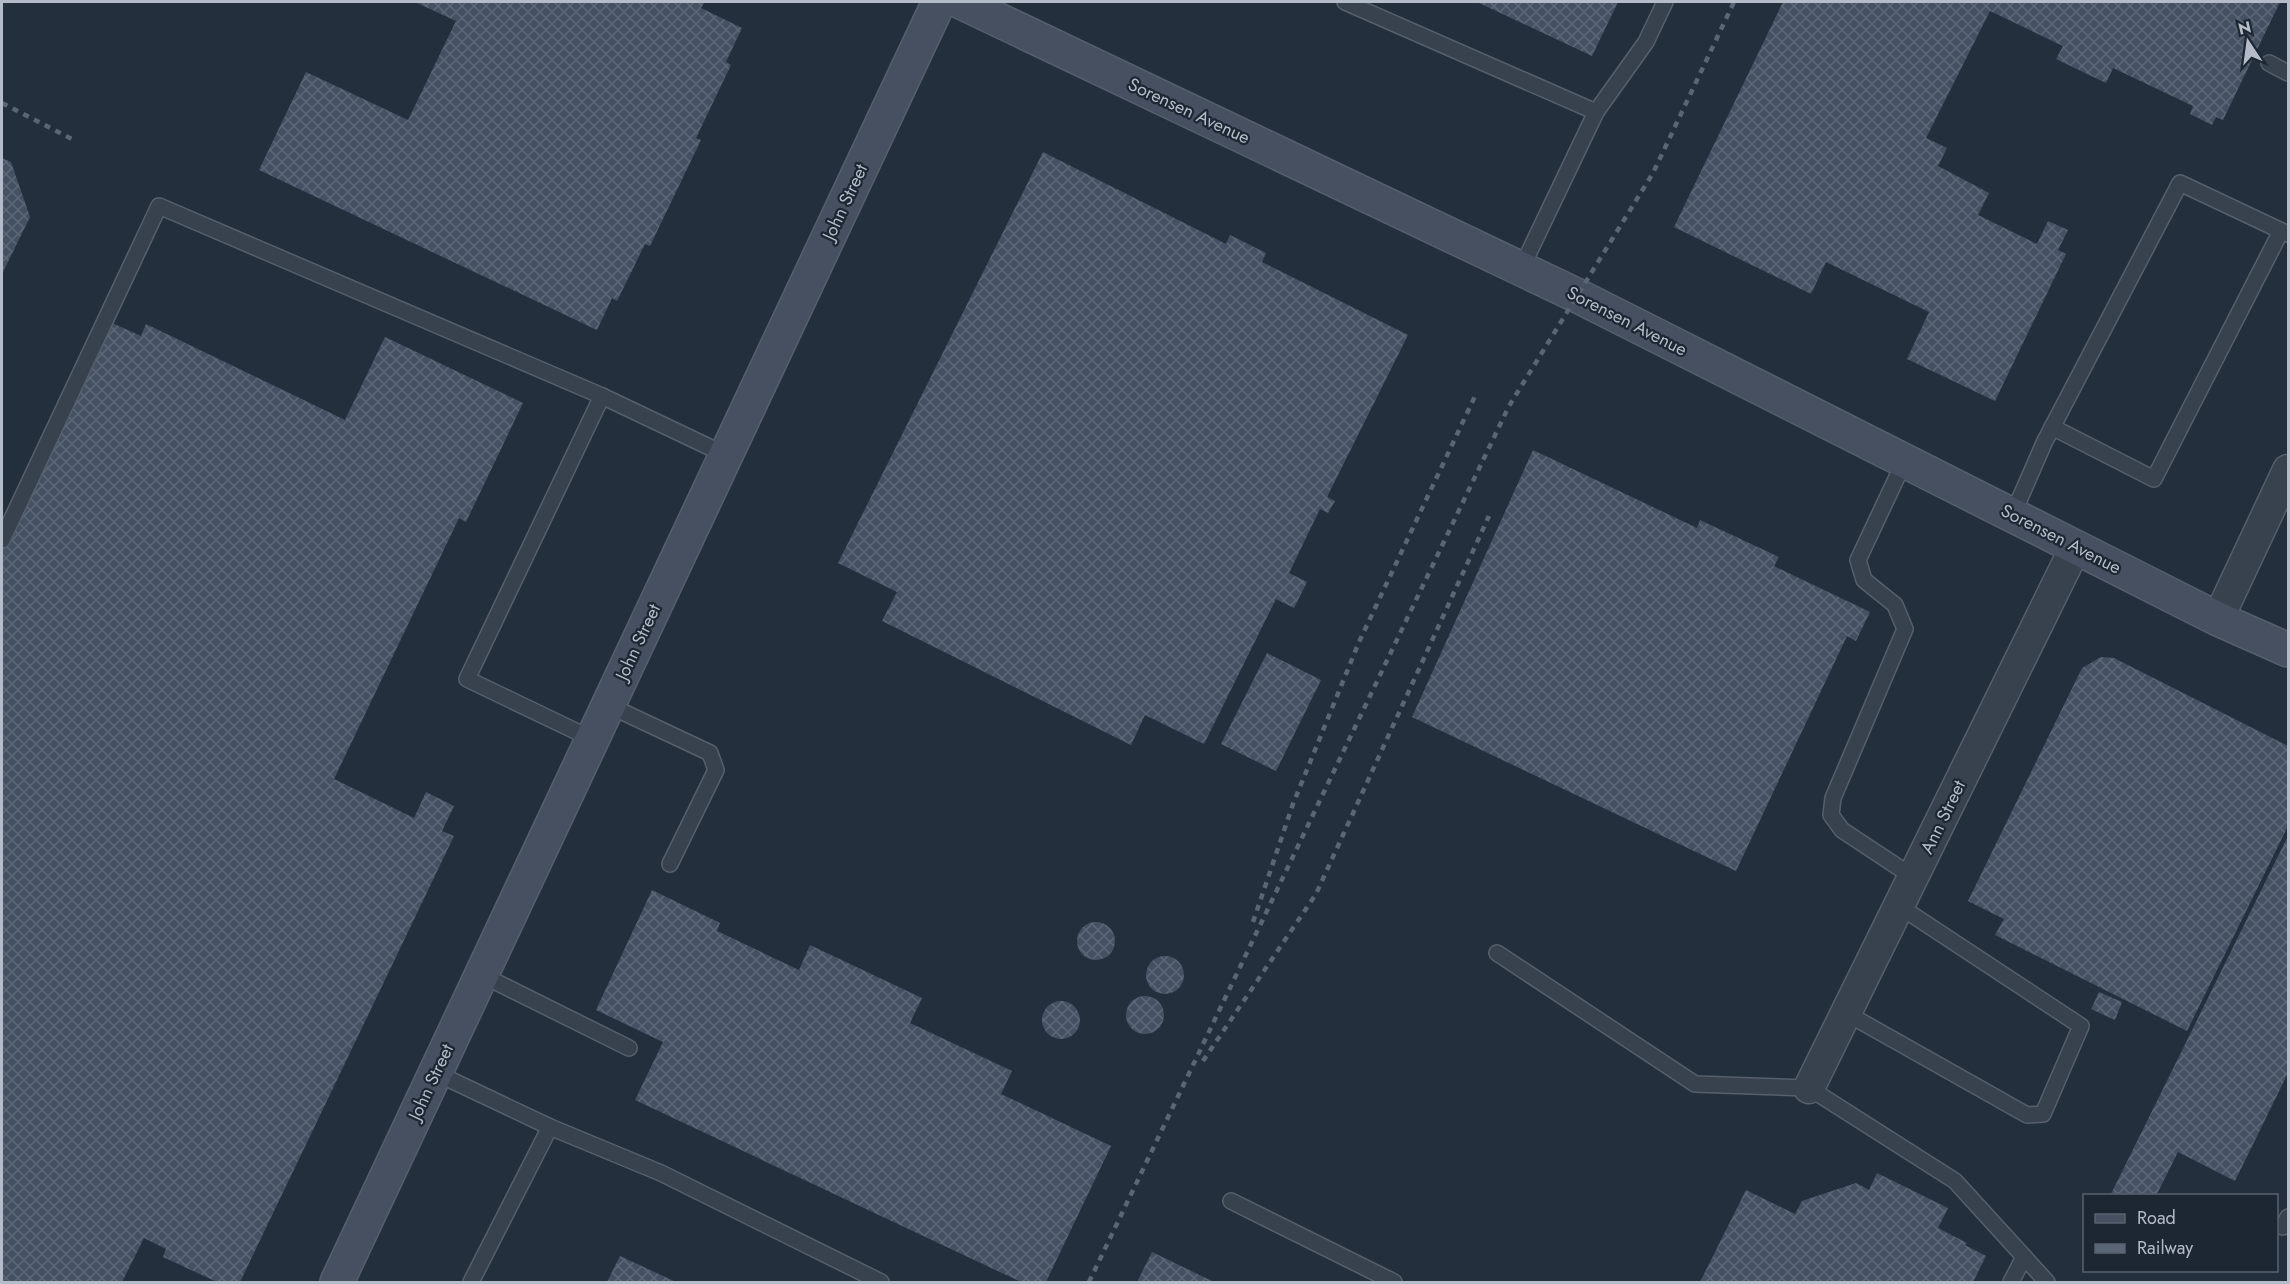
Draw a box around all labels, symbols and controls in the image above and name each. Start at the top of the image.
north arrow [2218,12,2278,72]
text: N [2236,15,2254,41]
street label: Sorensen Avenue [1124,71,1254,151]
street label: John Street [815,159,874,246]
street label: Sorensen Avenue [1562,280,1692,362]
street label: Sorensen Avenue [1996,498,2126,580]
street label: John Street [608,599,667,686]
street label: Ann Street [1914,775,1972,858]
street label: John Street [401,1039,460,1126]
legend [2083,1194,2278,1272]
text: Road [2137,1205,2176,1231]
text: Railway [2137,1235,2193,1261]

